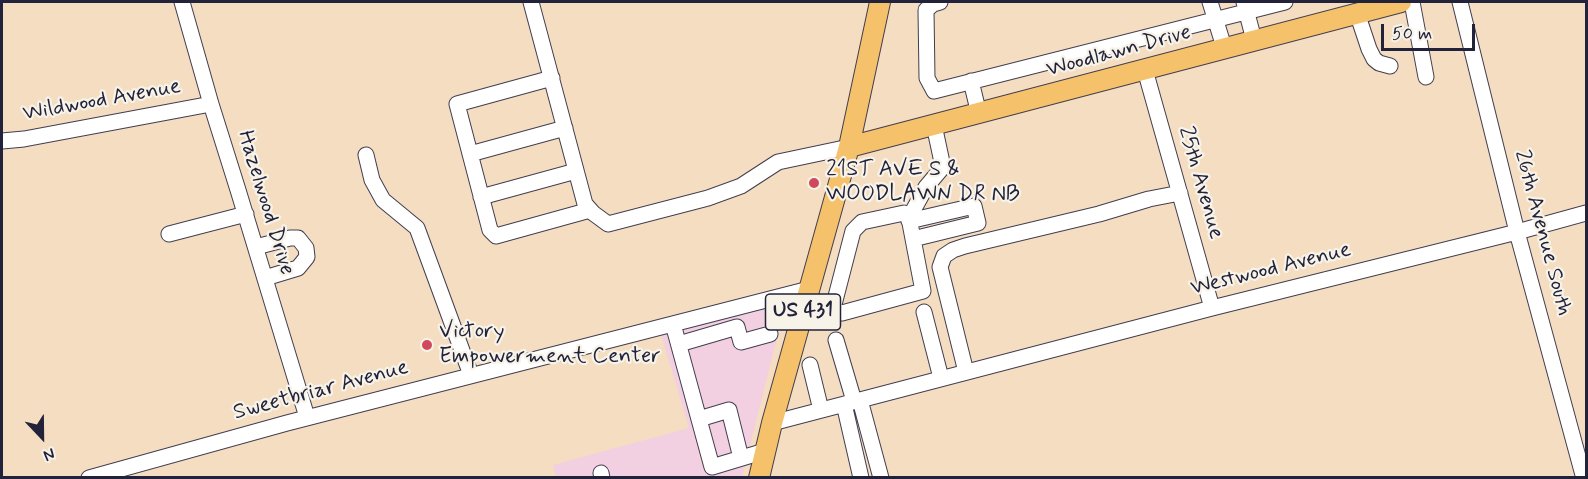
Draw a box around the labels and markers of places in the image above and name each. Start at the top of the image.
place label: 21ST AVE S & WOODLAWN DR NB [826,157,1020,208]
marker: 21ST AVE S & WOODLAWN DR NB [807,176,821,190]
place label: Victory Empowerment Center [439,319,660,370]
marker: Victory Empowerment Center [420,338,434,352]

